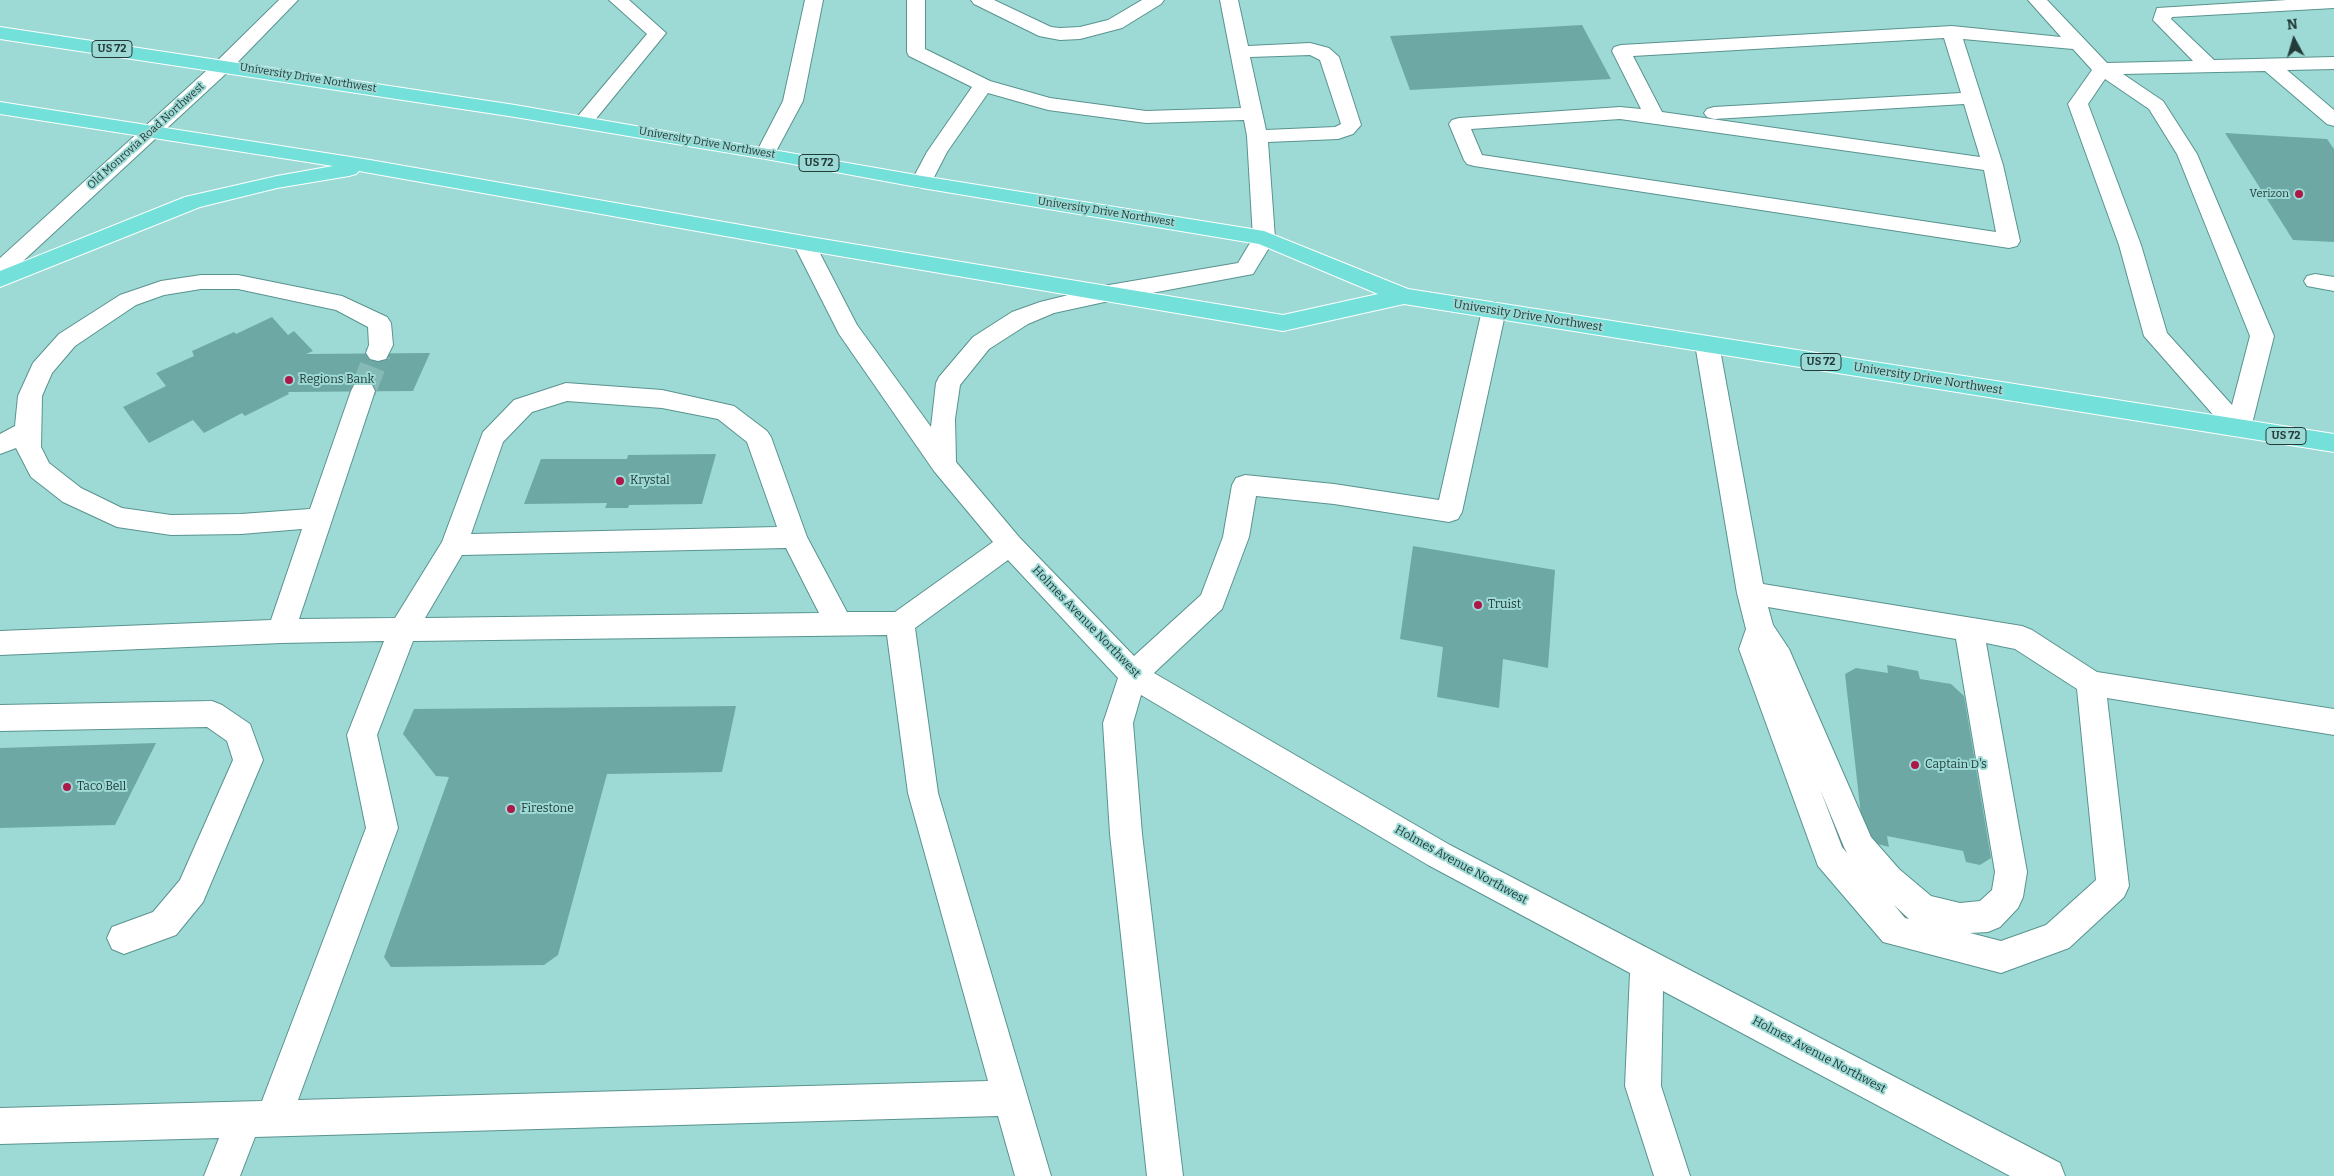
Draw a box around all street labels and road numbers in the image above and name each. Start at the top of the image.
road number: US 72 [92,41,132,58]
street label: University Drive Northwest [239,61,377,95]
street label: Old Monrovia Road Northwest [85,80,207,192]
street label: University Drive Northwest [638,124,776,162]
road number: US 72 [799,154,839,172]
street label: University Drive Northwest [1037,195,1175,229]
street label: University Drive Northwest [1452,297,1604,335]
road number: US 72 [1801,354,1841,371]
street label: University Drive Northwest [1852,360,2004,398]
road number: US 72 [2266,428,2306,444]
street label: Holmes Avenue Northwest [1029,563,1143,681]
street label: Holmes Avenue Northwest [1392,822,1530,908]
street label: Holmes Avenue Northwest [1750,1014,1888,1096]

